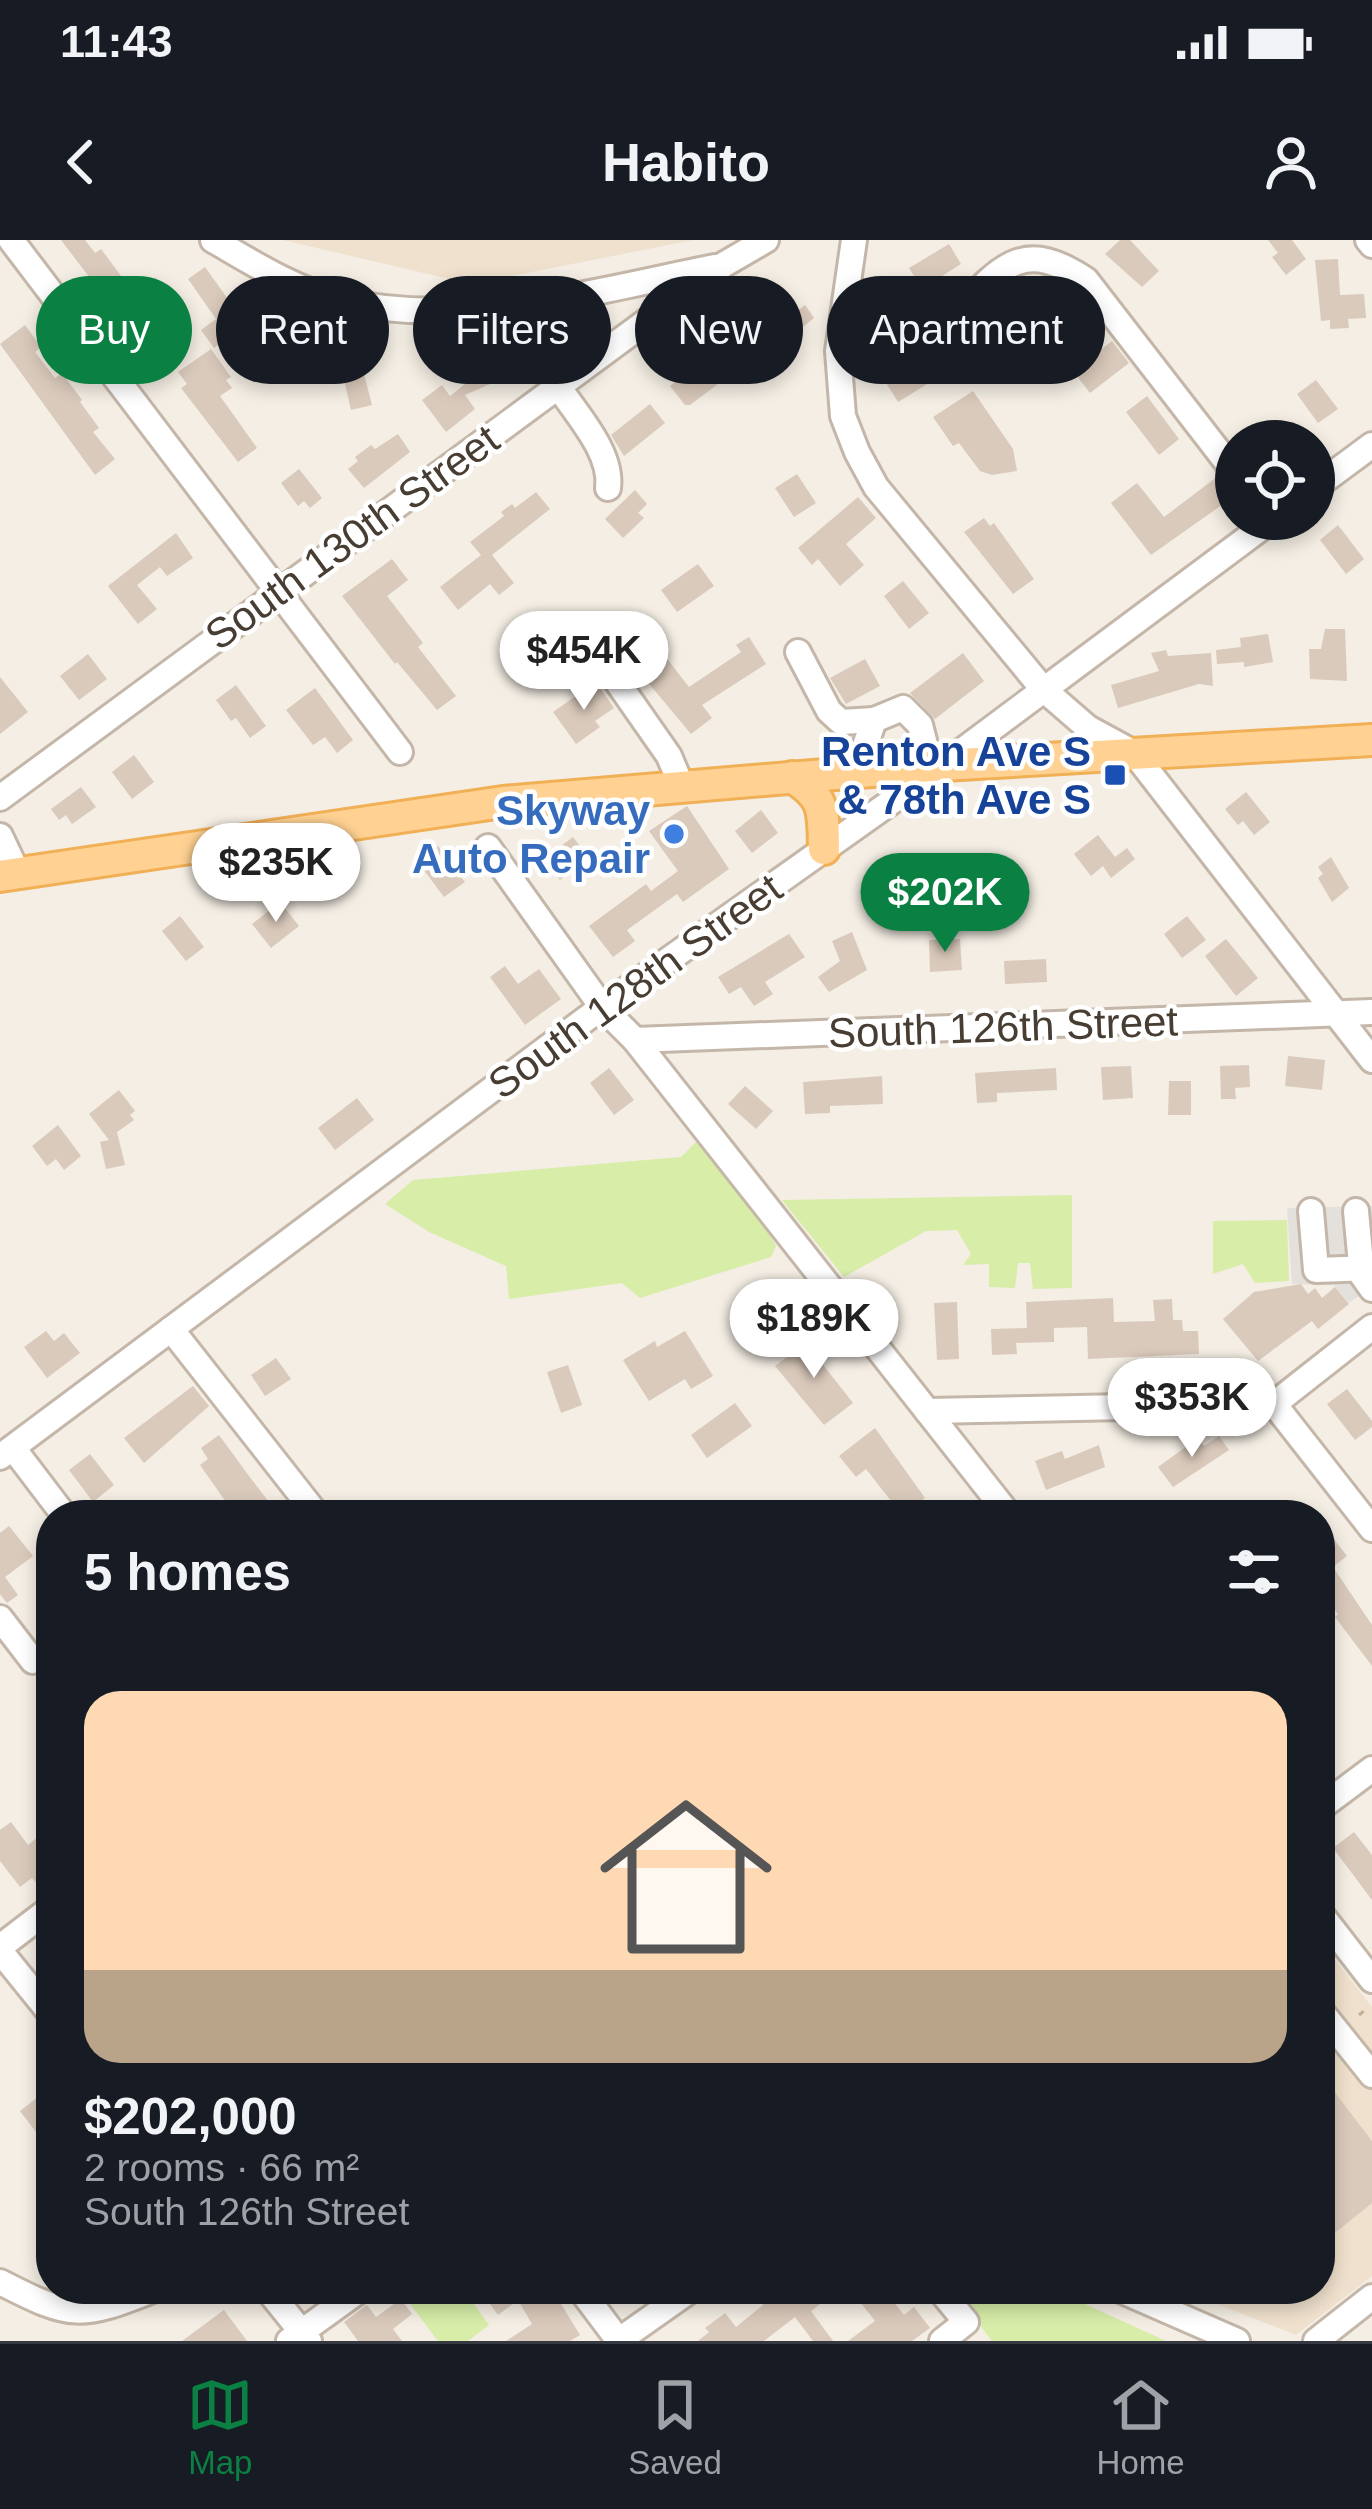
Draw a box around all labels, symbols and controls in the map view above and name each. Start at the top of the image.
text: 11:43 [60,16,173,67]
icon: back [48,129,114,195]
icon: person [1258,129,1324,195]
text: Habito [602,132,770,192]
chip: Buy [36,276,192,384]
chip: Rent [216,276,389,384]
chip: Filters [413,276,611,384]
chip: New [635,276,803,384]
chip: Apartment [827,276,1105,384]
street label: South 130th Street [197,415,508,659]
map controls [1215,420,1335,540]
button: locate [1215,420,1335,540]
pin: $454K [500,611,668,713]
text: $454K [527,628,641,671]
place label: Renton Ave S & 78th Ave S [821,728,1091,823]
marker: Renton Ave S & 78th Ave S [1102,762,1128,788]
place label: Skyway Auto Repair [412,787,651,882]
marker: Skyway Auto Repair [661,821,687,847]
pin: $235K [192,823,360,925]
text: $235K [219,840,333,883]
pin: $202K [861,853,1029,955]
street label: South 128th Street [480,864,791,1108]
text: $202K [888,870,1002,913]
street label: South 126th Street [827,997,1179,1057]
pin: $189K [730,1279,898,1381]
text: $189K [757,1296,871,1339]
pin: $353K [1108,1358,1276,1460]
text: $353K [1135,1375,1249,1418]
icon: filters [1221,1539,1287,1605]
text: 5 homes [84,1544,291,1601]
icon: home [578,1769,794,1985]
text: $202,000 [84,2088,297,2145]
text: 2 rooms · 66 m² [84,2146,359,2189]
text: South 126th Street [84,2190,409,2233]
tab: Map [187,2372,253,2482]
tab: Saved [628,2372,722,2482]
tab: Home [1097,2372,1185,2482]

